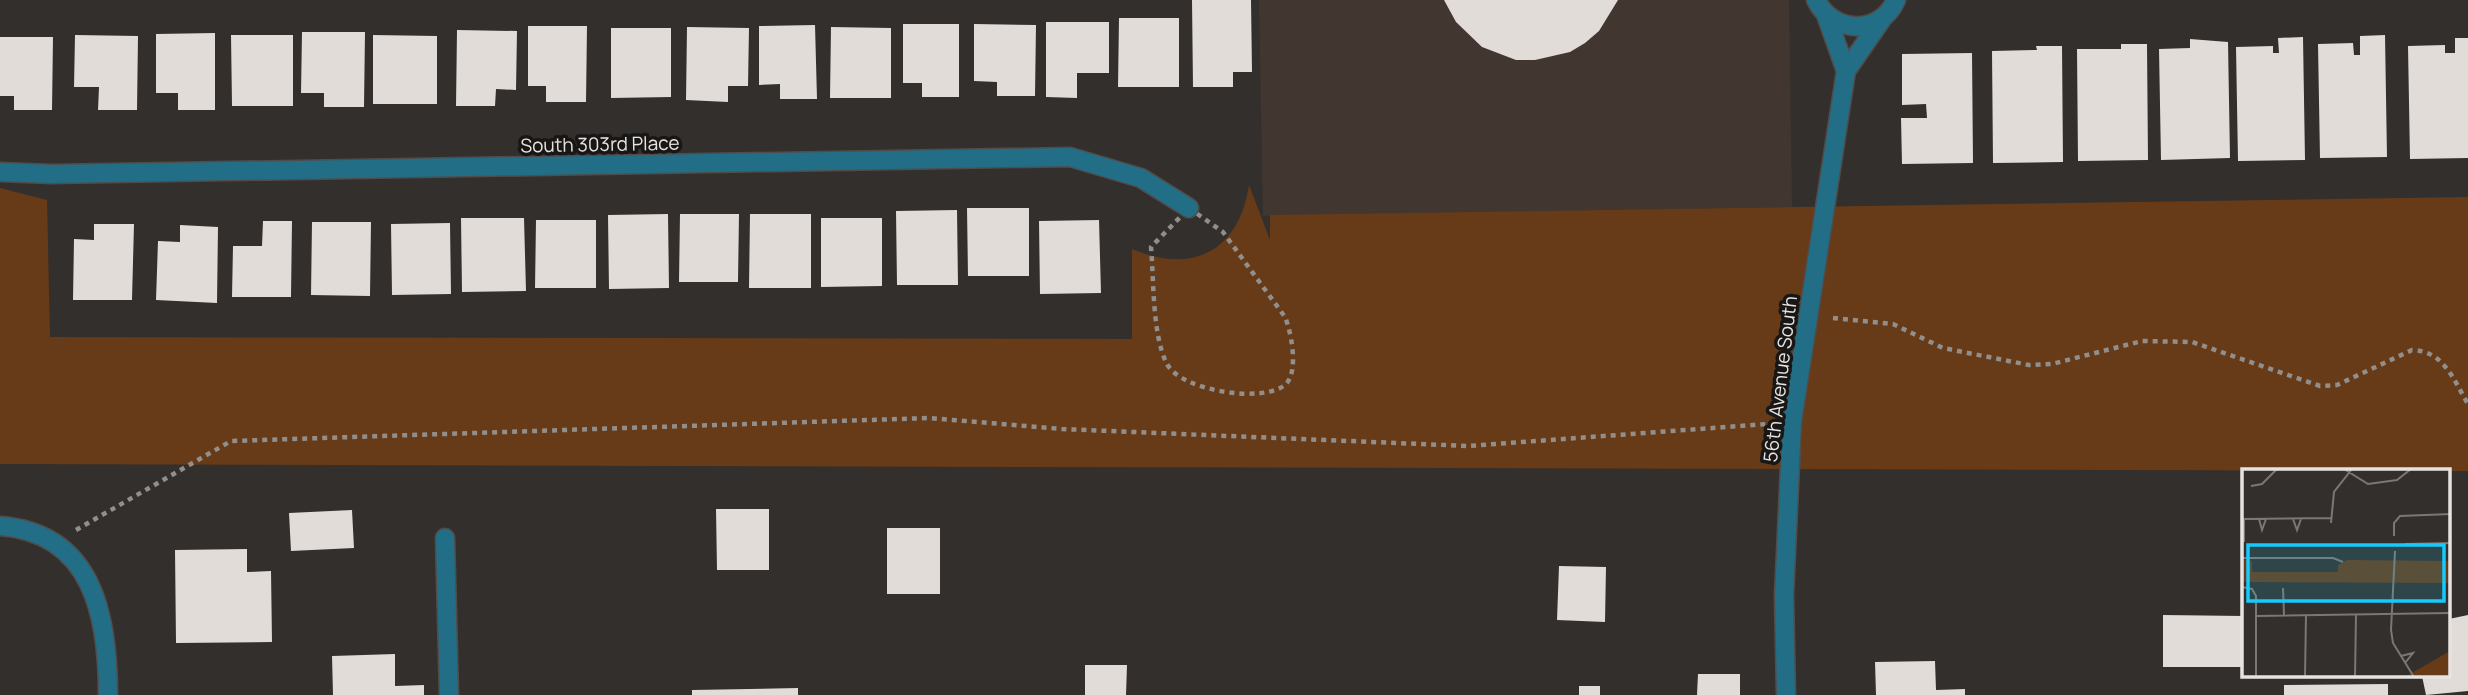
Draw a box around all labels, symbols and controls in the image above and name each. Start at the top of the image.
street label: South 303rd Place [520,130,680,158]
street label: 56th Avenue South [1757,294,1803,464]
inset map [2242,469,2450,678]

